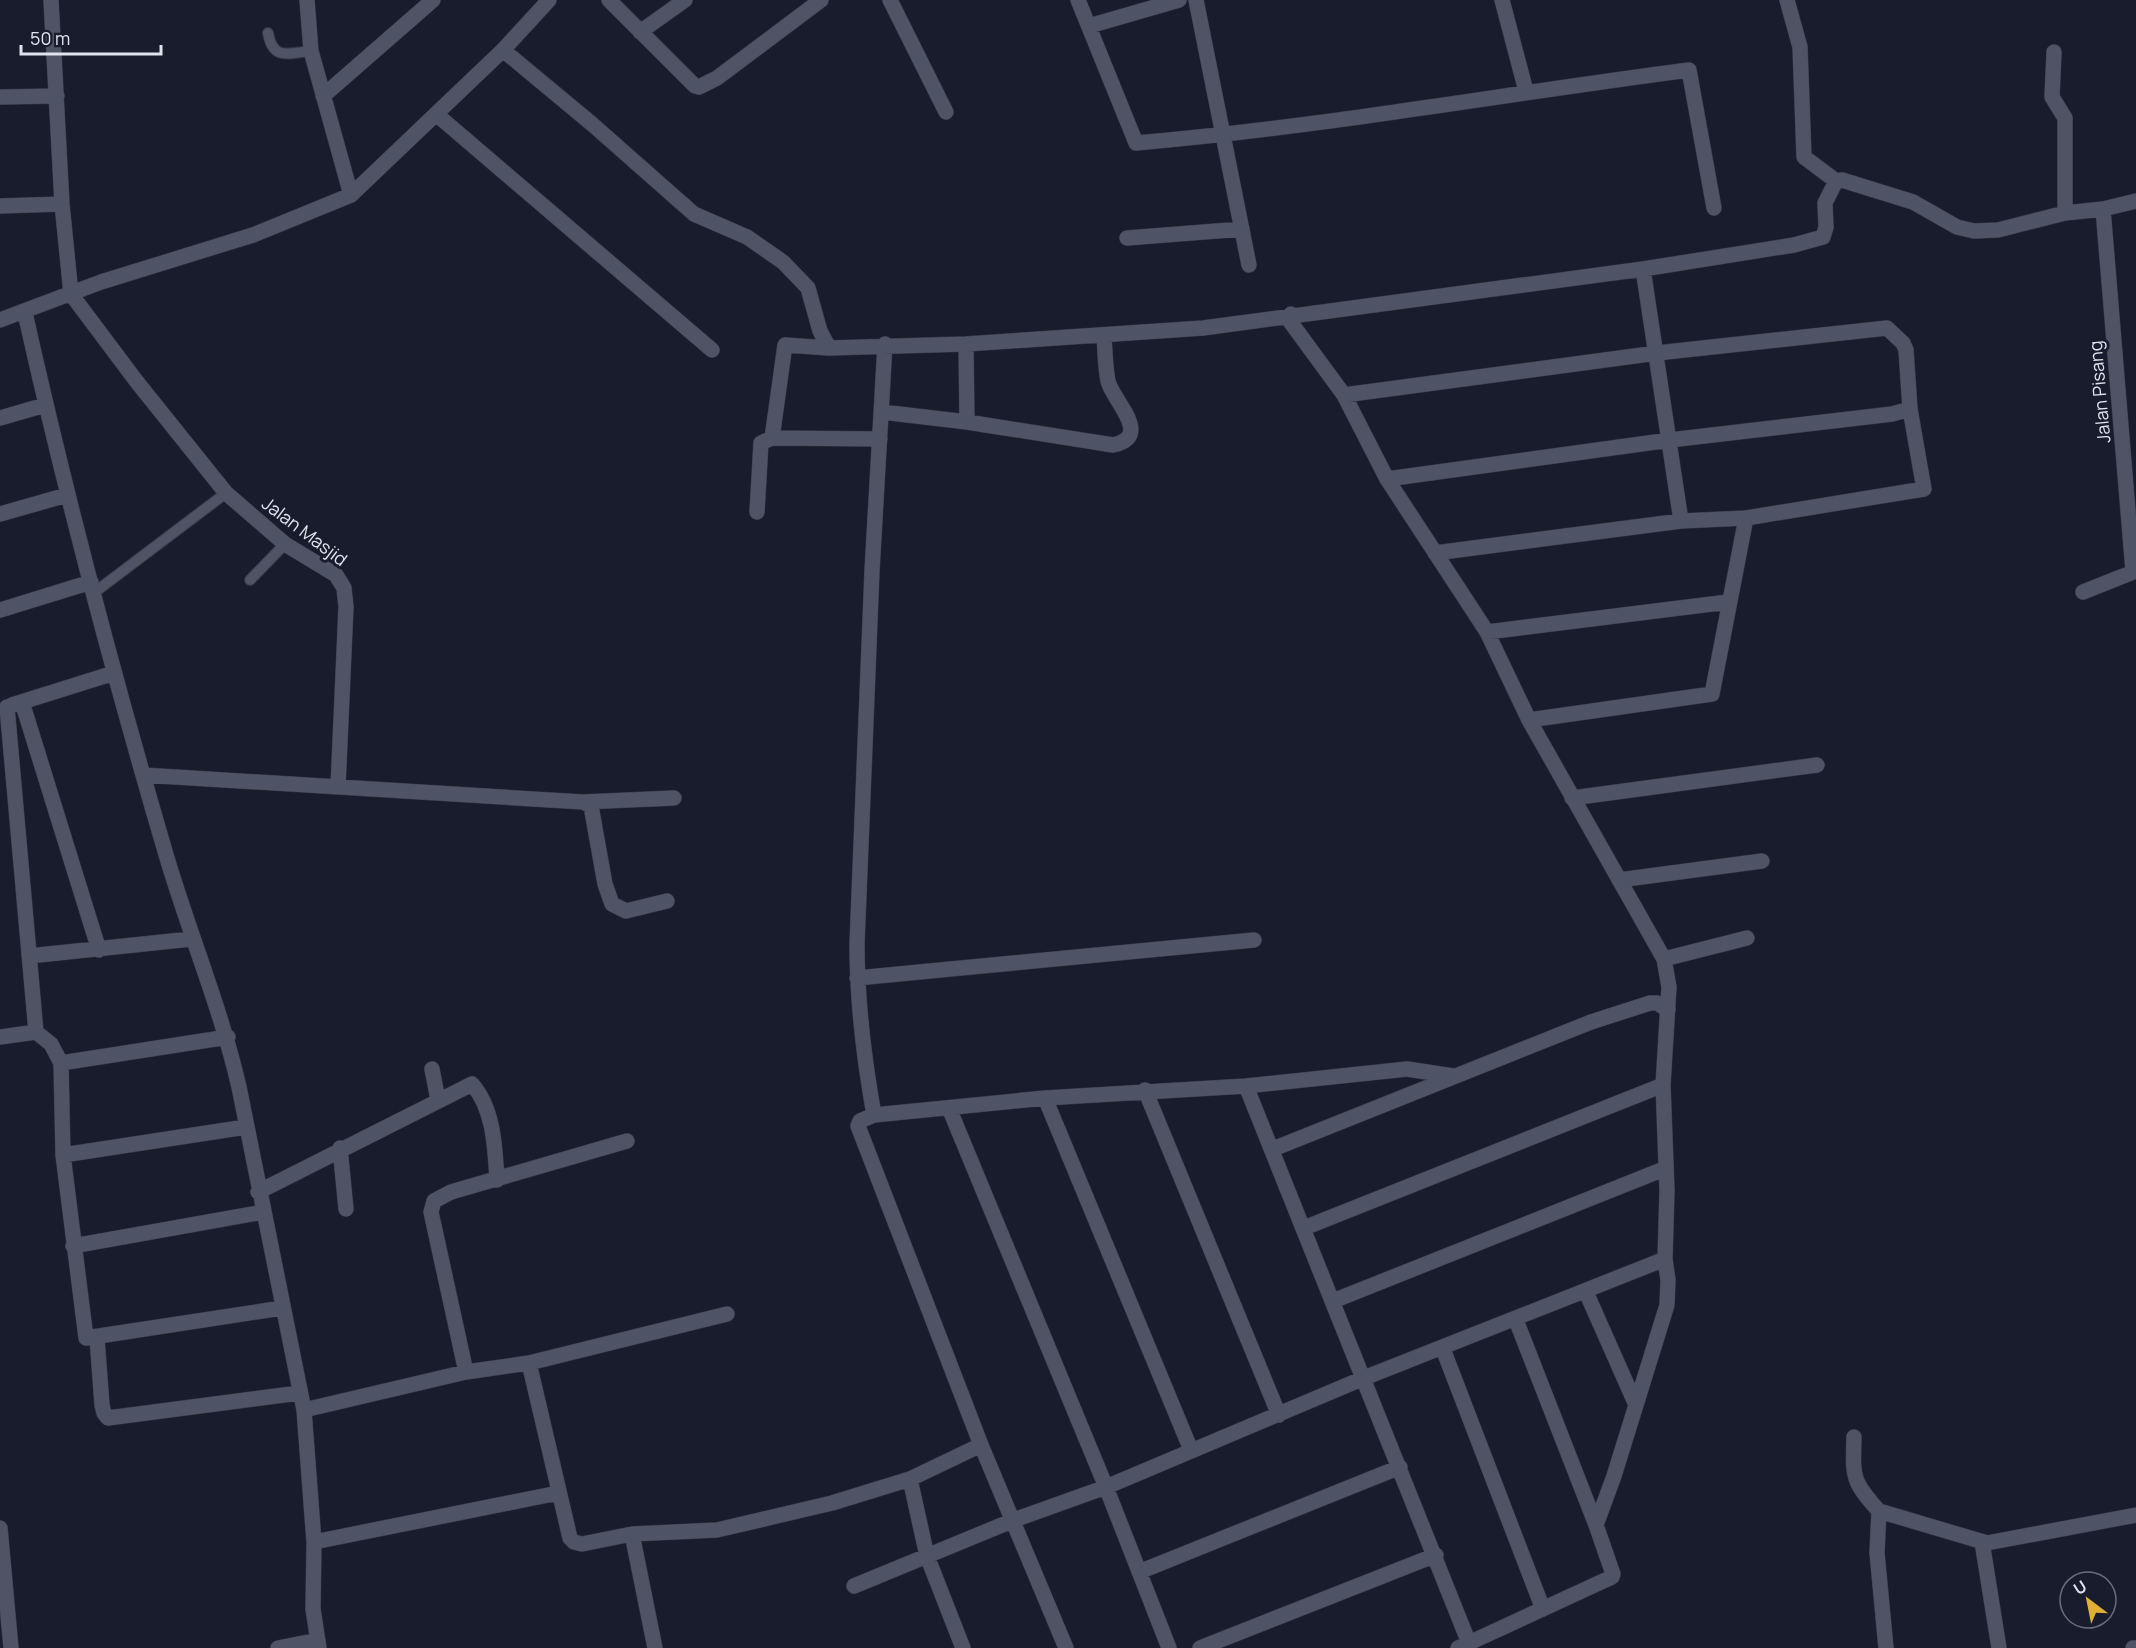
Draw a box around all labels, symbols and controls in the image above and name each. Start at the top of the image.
scale bar [21,18,160,56]
text: 50 m [30,26,70,50]
street label: Jalan Pisang [2083,340,2115,444]
street label: Jalan Masjid [258,491,352,571]
north arrow [2058,1570,2118,1630]
text: U [2069,1575,2091,1600]

